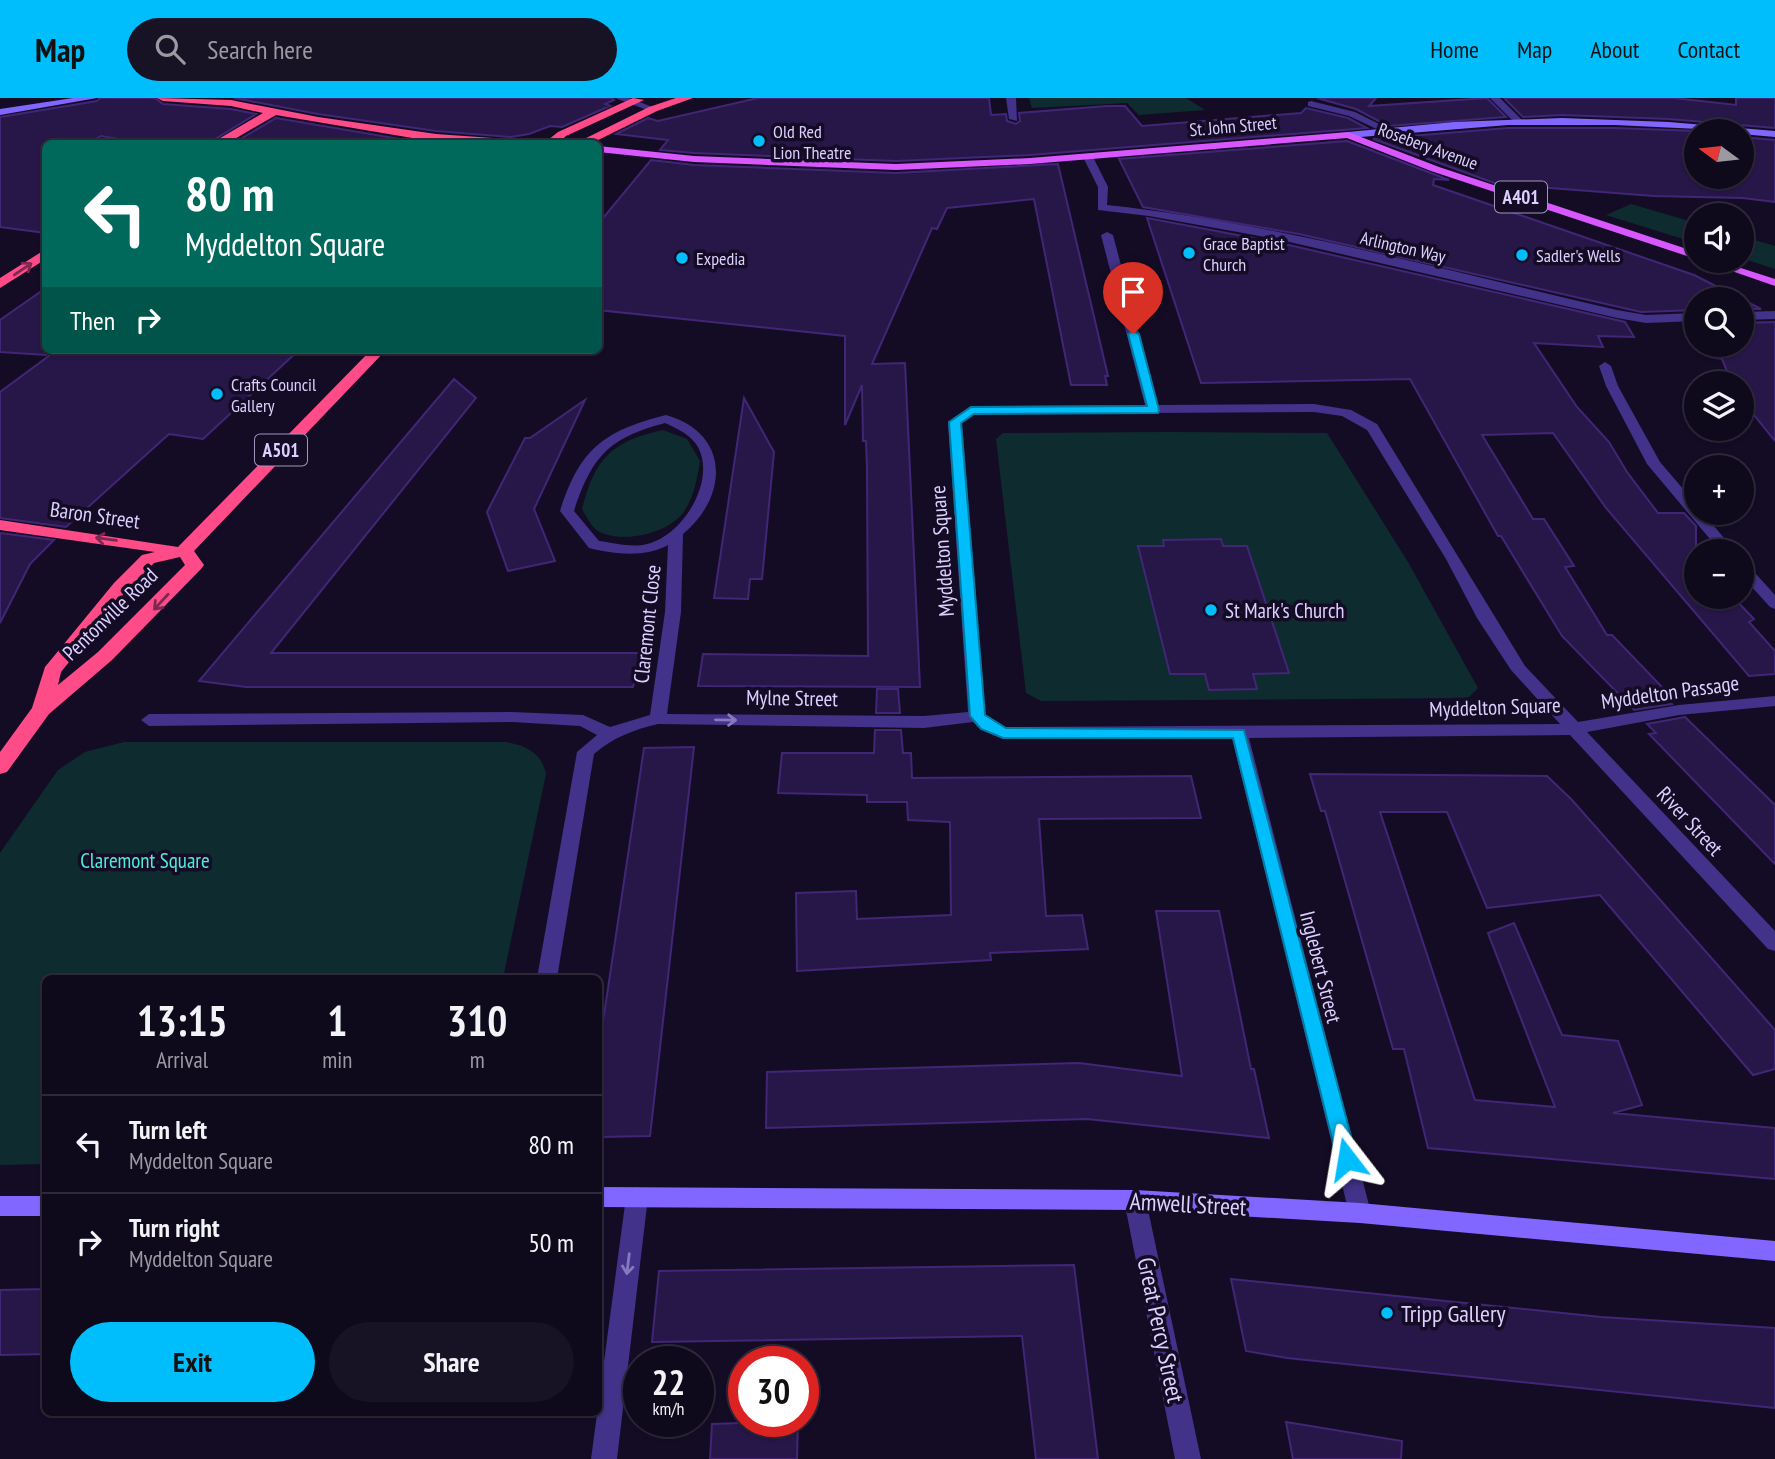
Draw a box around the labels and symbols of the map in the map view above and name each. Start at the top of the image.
street label: St. John Street [1188,111,1278,141]
street label: Rosebery Avenue [1375,117,1481,175]
north arrow [1684,119,1754,189]
place label: Old Red Lion Theatre [773,120,851,164]
marker: Old Red Lion Theatre [751,133,767,149]
road number: A401 [1495,181,1547,212]
street label: Arlington Way [1358,226,1448,268]
place label: Grace Baptist Church [1203,232,1285,276]
place label: Sadler's Wells [1536,244,1621,267]
marker: Grace Baptist Church [1181,245,1197,261]
place label: Expedia [696,247,745,270]
marker: Sadler's Wells [1514,247,1530,263]
marker: Expedia [674,250,690,266]
one-way arrow [13,261,32,276]
pin [1103,262,1163,334]
place label: Crafts Council Gallery [231,373,317,417]
marker: Crafts Council Gallery [209,386,225,402]
road number: A501 [255,434,307,466]
street label: Myddelton Square [924,485,960,617]
street label: Baron Street [48,495,142,535]
one-way arrow [95,532,118,545]
street label: Pentonville Road [57,562,163,666]
street label: Claremont Close [627,563,667,685]
one-way arrow [152,593,169,610]
place label: St Mark's Church [1225,597,1345,624]
marker: St Mark's Church [1203,602,1219,618]
street label: Myddelton Passage [1599,669,1741,715]
street label: Mylne Street [746,684,838,712]
street label: Myddelton Square [1429,691,1561,723]
one-way arrow [714,713,737,726]
street label: River Street [1651,781,1729,862]
park label: Claremont Square [80,847,210,874]
street label: Inglebert Street [1294,908,1348,1026]
position arrow [1310,1122,1384,1196]
street label: Amwell Street [1129,1185,1248,1223]
one-way arrow [622,1253,635,1275]
street label: Great Percy Street [1130,1255,1192,1406]
place label: Tripp Gallery [1401,1298,1506,1329]
marker: Tripp Gallery [1379,1305,1395,1321]
speed limit sign: 30 [728,1346,819,1437]

